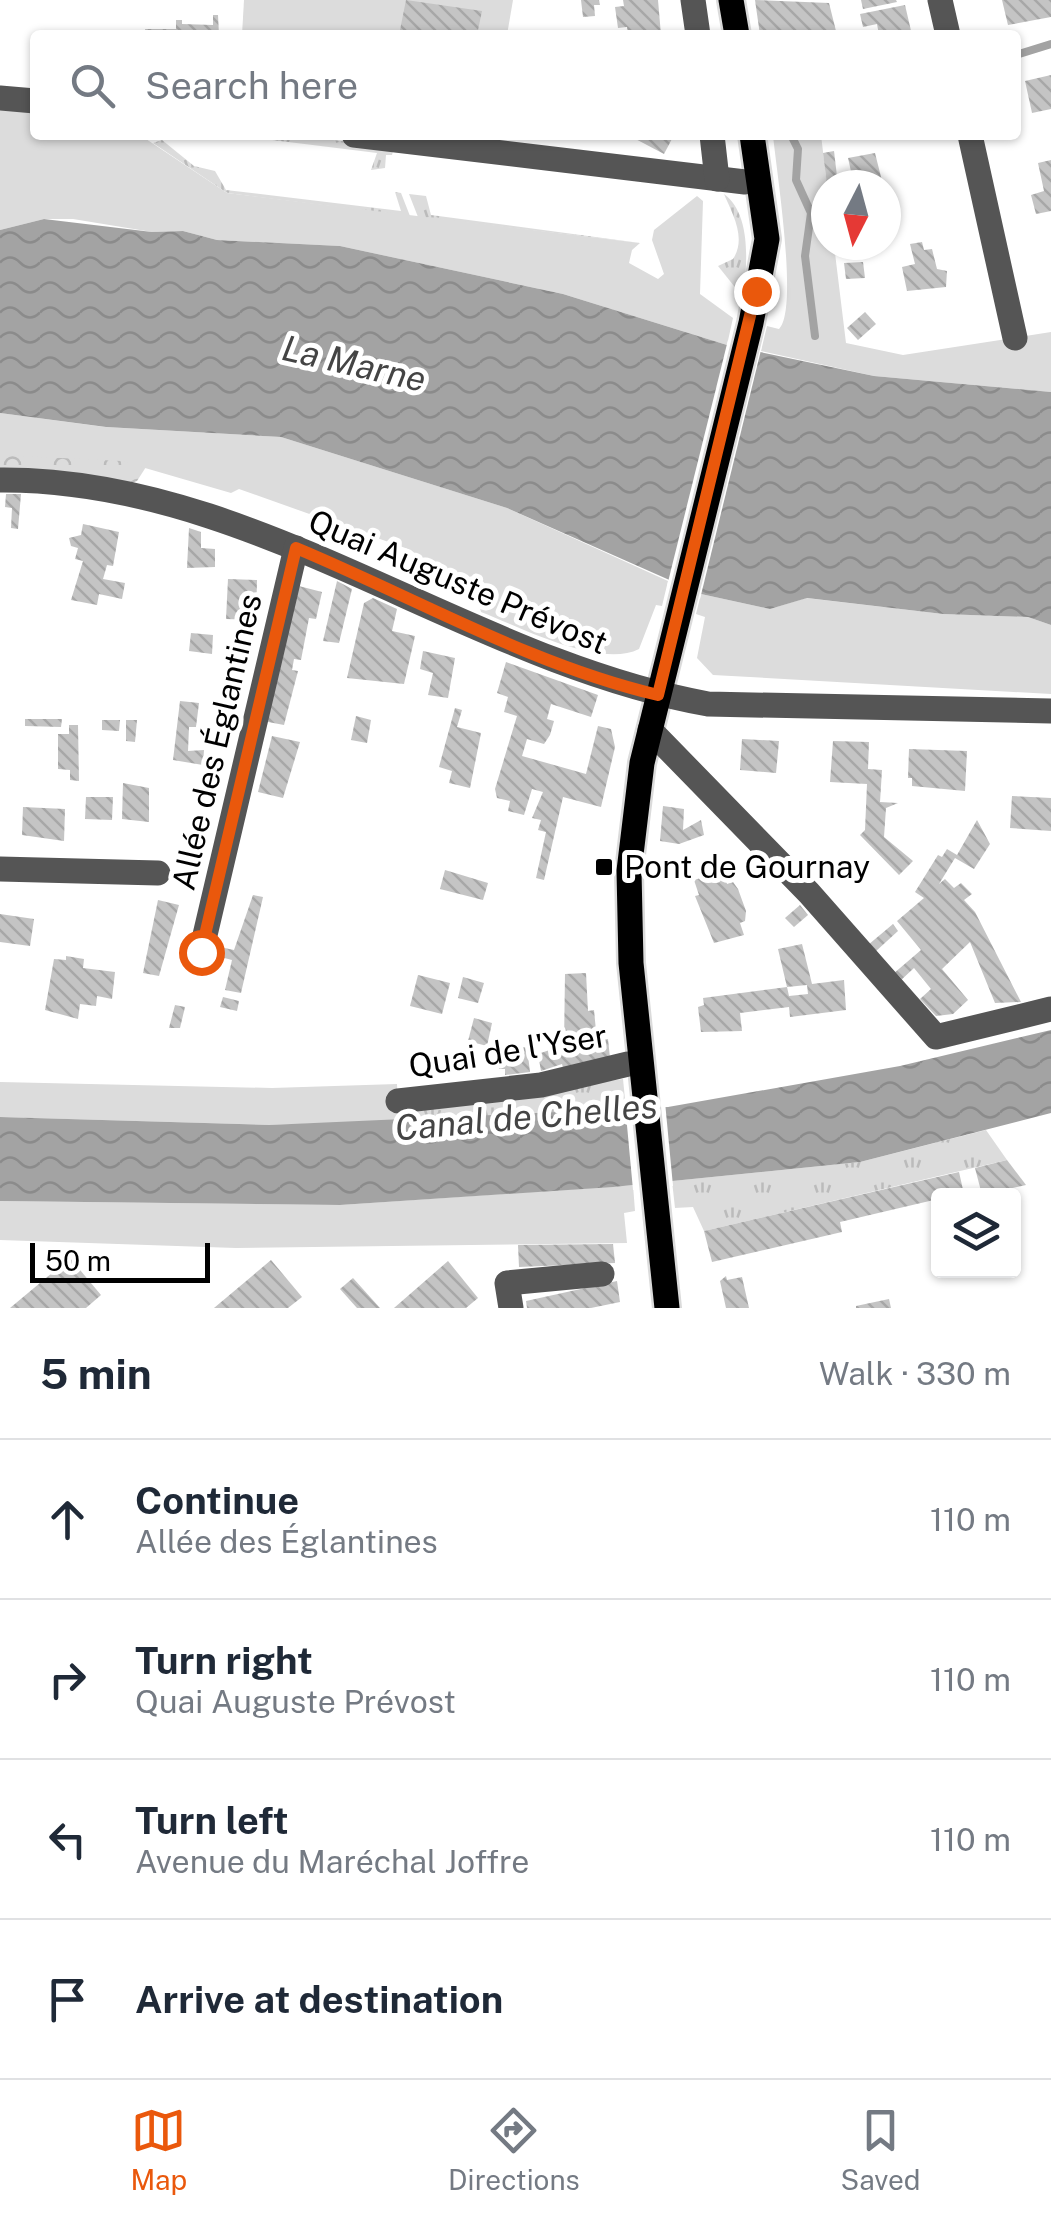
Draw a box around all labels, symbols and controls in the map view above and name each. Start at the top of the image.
search box [30,30,1021,140]
icon: search [65,58,120,113]
text: Search here [145,63,358,108]
north arrow [811,170,901,260]
route end [734,269,780,315]
water label: La Marne [278,327,430,400]
street label: Quai Auguste Prévost [303,502,613,661]
street label: Allée des Églantines [164,590,269,894]
place label: Pont de Gournay [624,848,870,885]
marker: Pont de Gournay [593,856,615,878]
route start [179,930,225,976]
street label: Quai de l'Yser [406,1017,610,1084]
water label: Canal de Chelles [393,1085,659,1148]
map controls [931,1188,1021,1278]
button: layers [931,1188,1021,1278]
scale bar [30,1238,210,1282]
text: 50 m [45,1244,111,1277]
text: 5 min [40,1349,152,1398]
text: Walk · 330 m [819,1355,1011,1392]
text: Continue [135,1478,299,1523]
icon: ahead [40,1492,95,1547]
text: 110 m [930,1501,1011,1538]
text: Allée des Églantines [135,1523,438,1560]
text: Turn right [135,1638,313,1683]
icon: right [40,1652,95,1707]
text: 110 m [930,1661,1011,1698]
text: Quai Auguste Prévost [135,1683,456,1720]
text: Turn left [135,1798,289,1843]
icon: left [40,1812,95,1867]
text: 110 m [930,1821,1011,1858]
text: Avenue du Maréchal Joffre [135,1843,529,1880]
icon: arrive [40,1972,95,2027]
text: Arrive at destination [135,1977,503,2022]
tab: Map [130,2103,187,2196]
tab: Directions [448,2103,580,2196]
tab: Saved [840,2103,921,2196]

